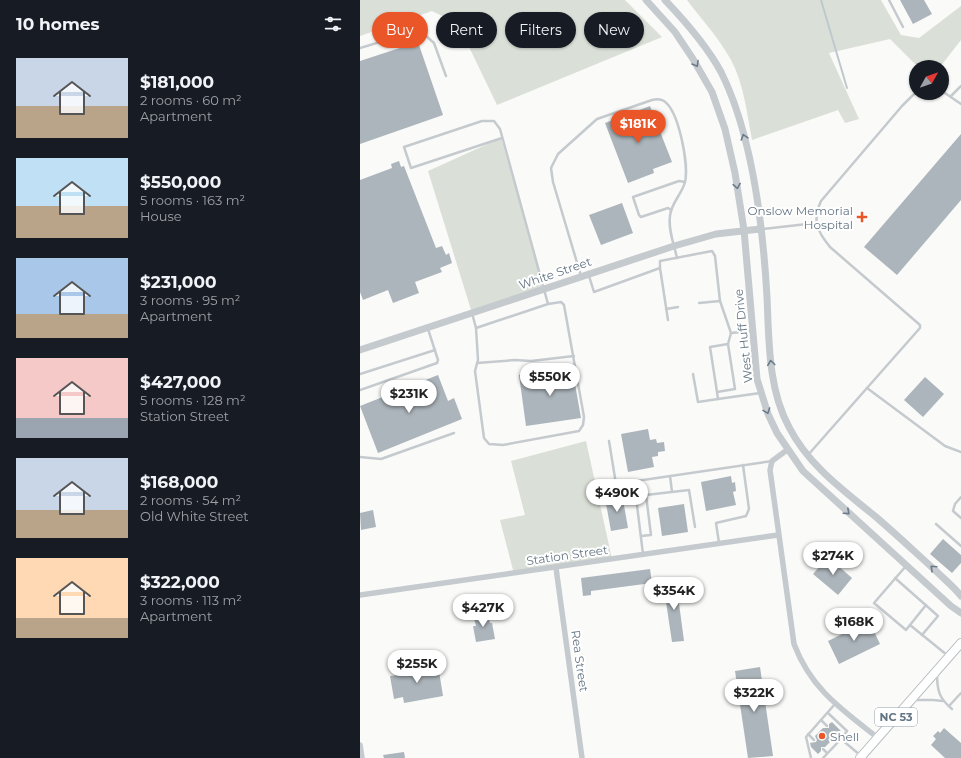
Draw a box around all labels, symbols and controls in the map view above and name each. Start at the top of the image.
chip: Buy [372,12,428,48]
chip: Rent [436,12,497,48]
chip: Filters [505,12,576,48]
chip: New [584,12,644,48]
icon: filters [322,13,344,35]
text: 10 homes [16,14,100,34]
one-way arrow [691,60,698,67]
north arrow [909,60,949,100]
map controls [909,60,949,100]
text: $181,000 [140,72,214,92]
icon: home [48,74,96,122]
text: 2 rooms · 60 m² [140,92,242,108]
text: Apartment [140,108,212,124]
pin: $181K [610,110,666,144]
text: $181K [620,115,656,131]
one-way arrow [740,133,749,140]
text: $550,000 [140,172,221,192]
icon: home [48,174,96,222]
one-way arrow [732,183,741,189]
text: 5 rooms · 163 m² [140,192,245,208]
place label: Onslow Memorial Hospital [747,203,853,232]
text: House [140,208,182,224]
marker: Onslow Memorial Hospital [856,211,868,223]
street label: White Street [517,254,593,292]
text: $231,000 [140,272,216,292]
icon: home [48,274,96,322]
street label: West Huff Drive [731,288,755,384]
text: 3 rooms · 95 m² [140,292,240,308]
text: Apartment [140,308,212,324]
one-way arrow [767,360,776,366]
pin: $550K [522,363,578,397]
text: $550K [529,368,571,384]
text: $427,000 [140,372,221,392]
icon: home [48,374,96,422]
pin: $231K [381,380,437,414]
text: $231K [390,385,428,401]
text: 5 rooms · 128 m² [140,392,246,408]
one-way arrow [763,407,771,414]
text: Station Street [140,408,229,424]
text: $168,000 [140,472,218,492]
icon: home [48,474,96,522]
pin: $490K [589,479,645,513]
text: $490K [595,484,639,500]
text: 2 rooms · 54 m² [140,492,241,508]
one-way arrow [842,507,850,514]
text: Old White Street [140,508,249,524]
street label: Station Street [525,542,609,568]
pin: $274K [805,542,861,576]
text: $274K [812,547,854,563]
one-way arrow [930,566,938,573]
text: $322,000 [140,572,220,592]
icon: home [48,574,96,622]
pin: $354K [646,577,702,611]
text: $354K [653,582,695,598]
text: 3 rooms · 113 m² [140,592,242,608]
pin: $427K [455,594,511,628]
text: $427K [462,599,504,615]
text: Apartment [140,608,212,624]
pin: $168K [826,608,882,642]
text: $168K [834,613,874,629]
street label: Rea Street [568,629,592,693]
pin: $255K [389,650,445,684]
text: $255K [397,655,438,671]
pin: $322K [726,679,782,713]
text: $322K [734,684,774,700]
road number: NC 53 [875,708,917,726]
place label: Shell [830,729,859,744]
marker: Shell [817,731,827,741]

